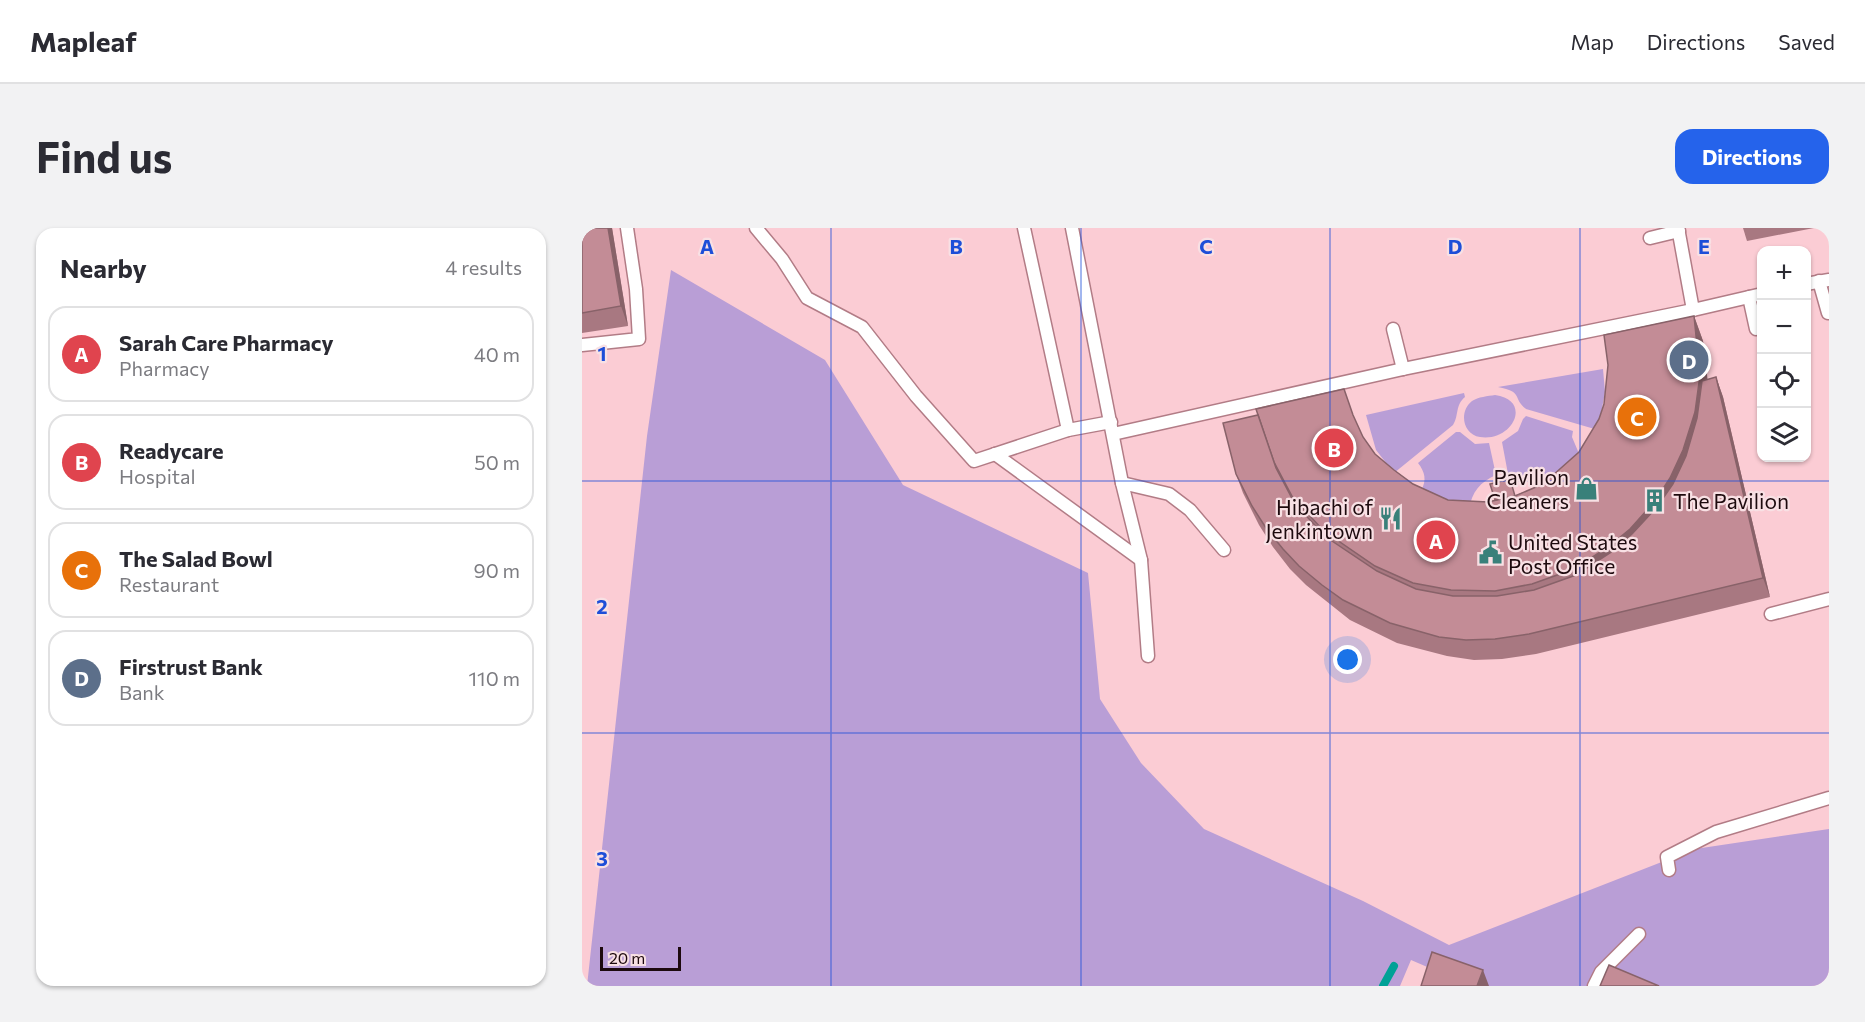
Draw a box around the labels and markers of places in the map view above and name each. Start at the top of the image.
pin: D [1670,338,1708,382]
pin: C [1618,394,1656,440]
pin: B [1314,426,1353,470]
place label: Pavilion Cleaners [1487,464,1569,513]
shop icon: Pavilion Cleaners [1574,475,1600,501]
building icon: The Pavilion [1642,487,1668,513]
place label: The Pavilion [1673,488,1789,513]
place label: Hibachi of Jenkintown [1265,494,1374,543]
restaurant icon: Hibachi of Jenkintown [1378,505,1404,531]
pin: A [1416,518,1456,562]
place label: United States Post Office [1508,529,1637,578]
public building icon: United States Post Office [1477,540,1503,566]

